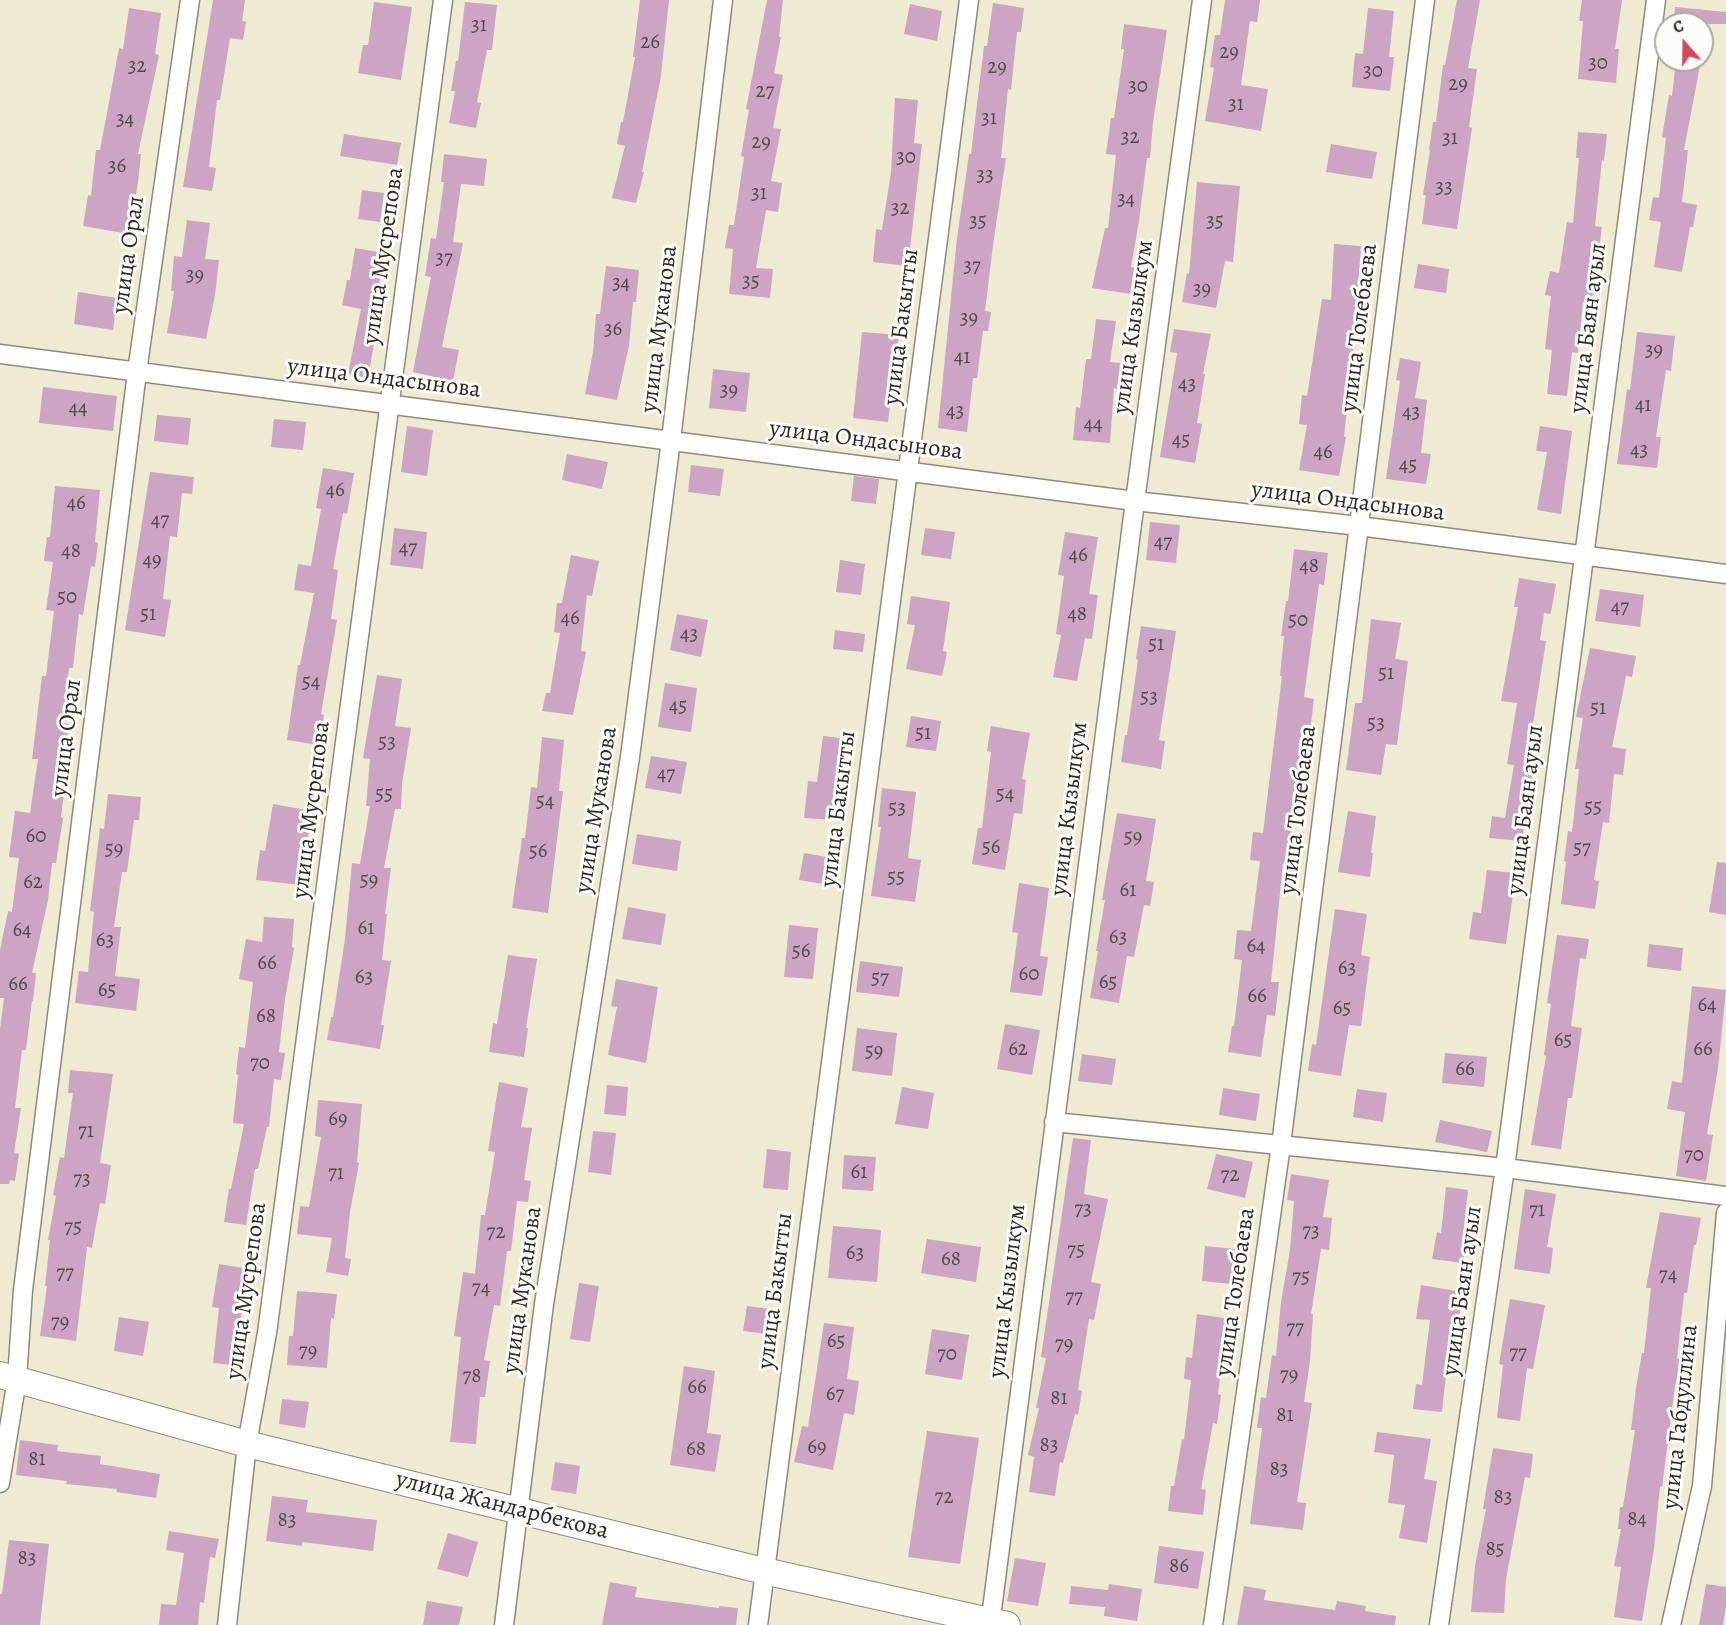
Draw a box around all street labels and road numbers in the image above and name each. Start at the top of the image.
street label: улица Мусрепова [357,166,411,346]
street label: улица Орал [107,194,151,316]
street label: улица Кызылкум [1108,238,1160,416]
street label: улица Баян ауыл [1564,241,1614,415]
street label: улица Толебаева [1335,242,1385,414]
street label: улица Муканова [635,244,685,414]
street label: улица Бакытты [878,247,926,407]
street label: улица Ондасынова [286,353,482,405]
street label: улица Ондасынова [768,415,964,467]
street label: улица Ондасынова [1250,476,1446,528]
street label: улица Орал [46,678,88,798]
street label: улица Мусрепова [287,720,337,900]
street label: улица Кызылкум [1045,720,1095,898]
street label: улица Баян ауыл [1501,723,1551,897]
street label: улица Толебаева [1274,724,1324,896]
street label: улица Муканова [570,725,624,895]
street label: улица Бакытты [815,729,863,889]
street label: улица Мусрепова [220,1201,274,1381]
street label: улица Кызылкум [983,1202,1033,1380]
street label: улица Баян ауыл [1437,1204,1489,1378]
street label: улица Муканова [497,1205,549,1375]
street label: улица Толебаева [1210,1206,1262,1378]
street label: улица Бакытты [752,1211,800,1371]
street label: улица Габдуллина [1657,1323,1705,1511]
street label: улица Жандарбекова [393,1466,611,1546]

